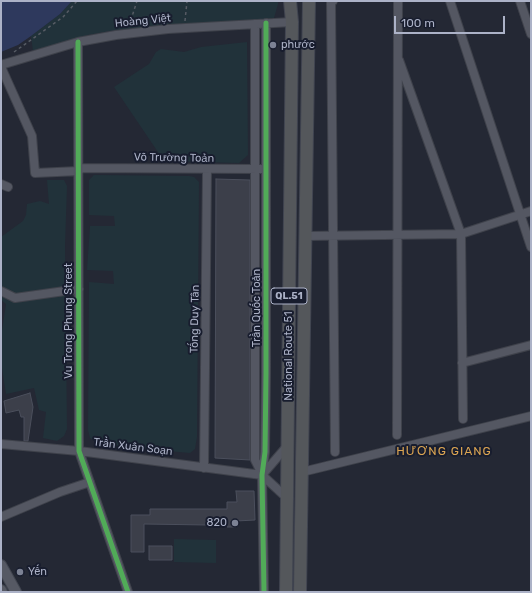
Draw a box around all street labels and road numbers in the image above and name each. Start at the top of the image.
street label: Hoàng Việt [114,11,172,31]
street label: Võ Trường Toản [134,151,214,165]
street label: Vu Trong Phung Street [62,263,76,379]
street label: Trần Quốc Toản [250,269,264,347]
street label: Tống Duy Tân [188,285,202,353]
road number: QL.51 [271,288,307,304]
street label: National Route 51 [282,311,296,401]
street label: Trần Xuân Soạn [93,436,173,458]

